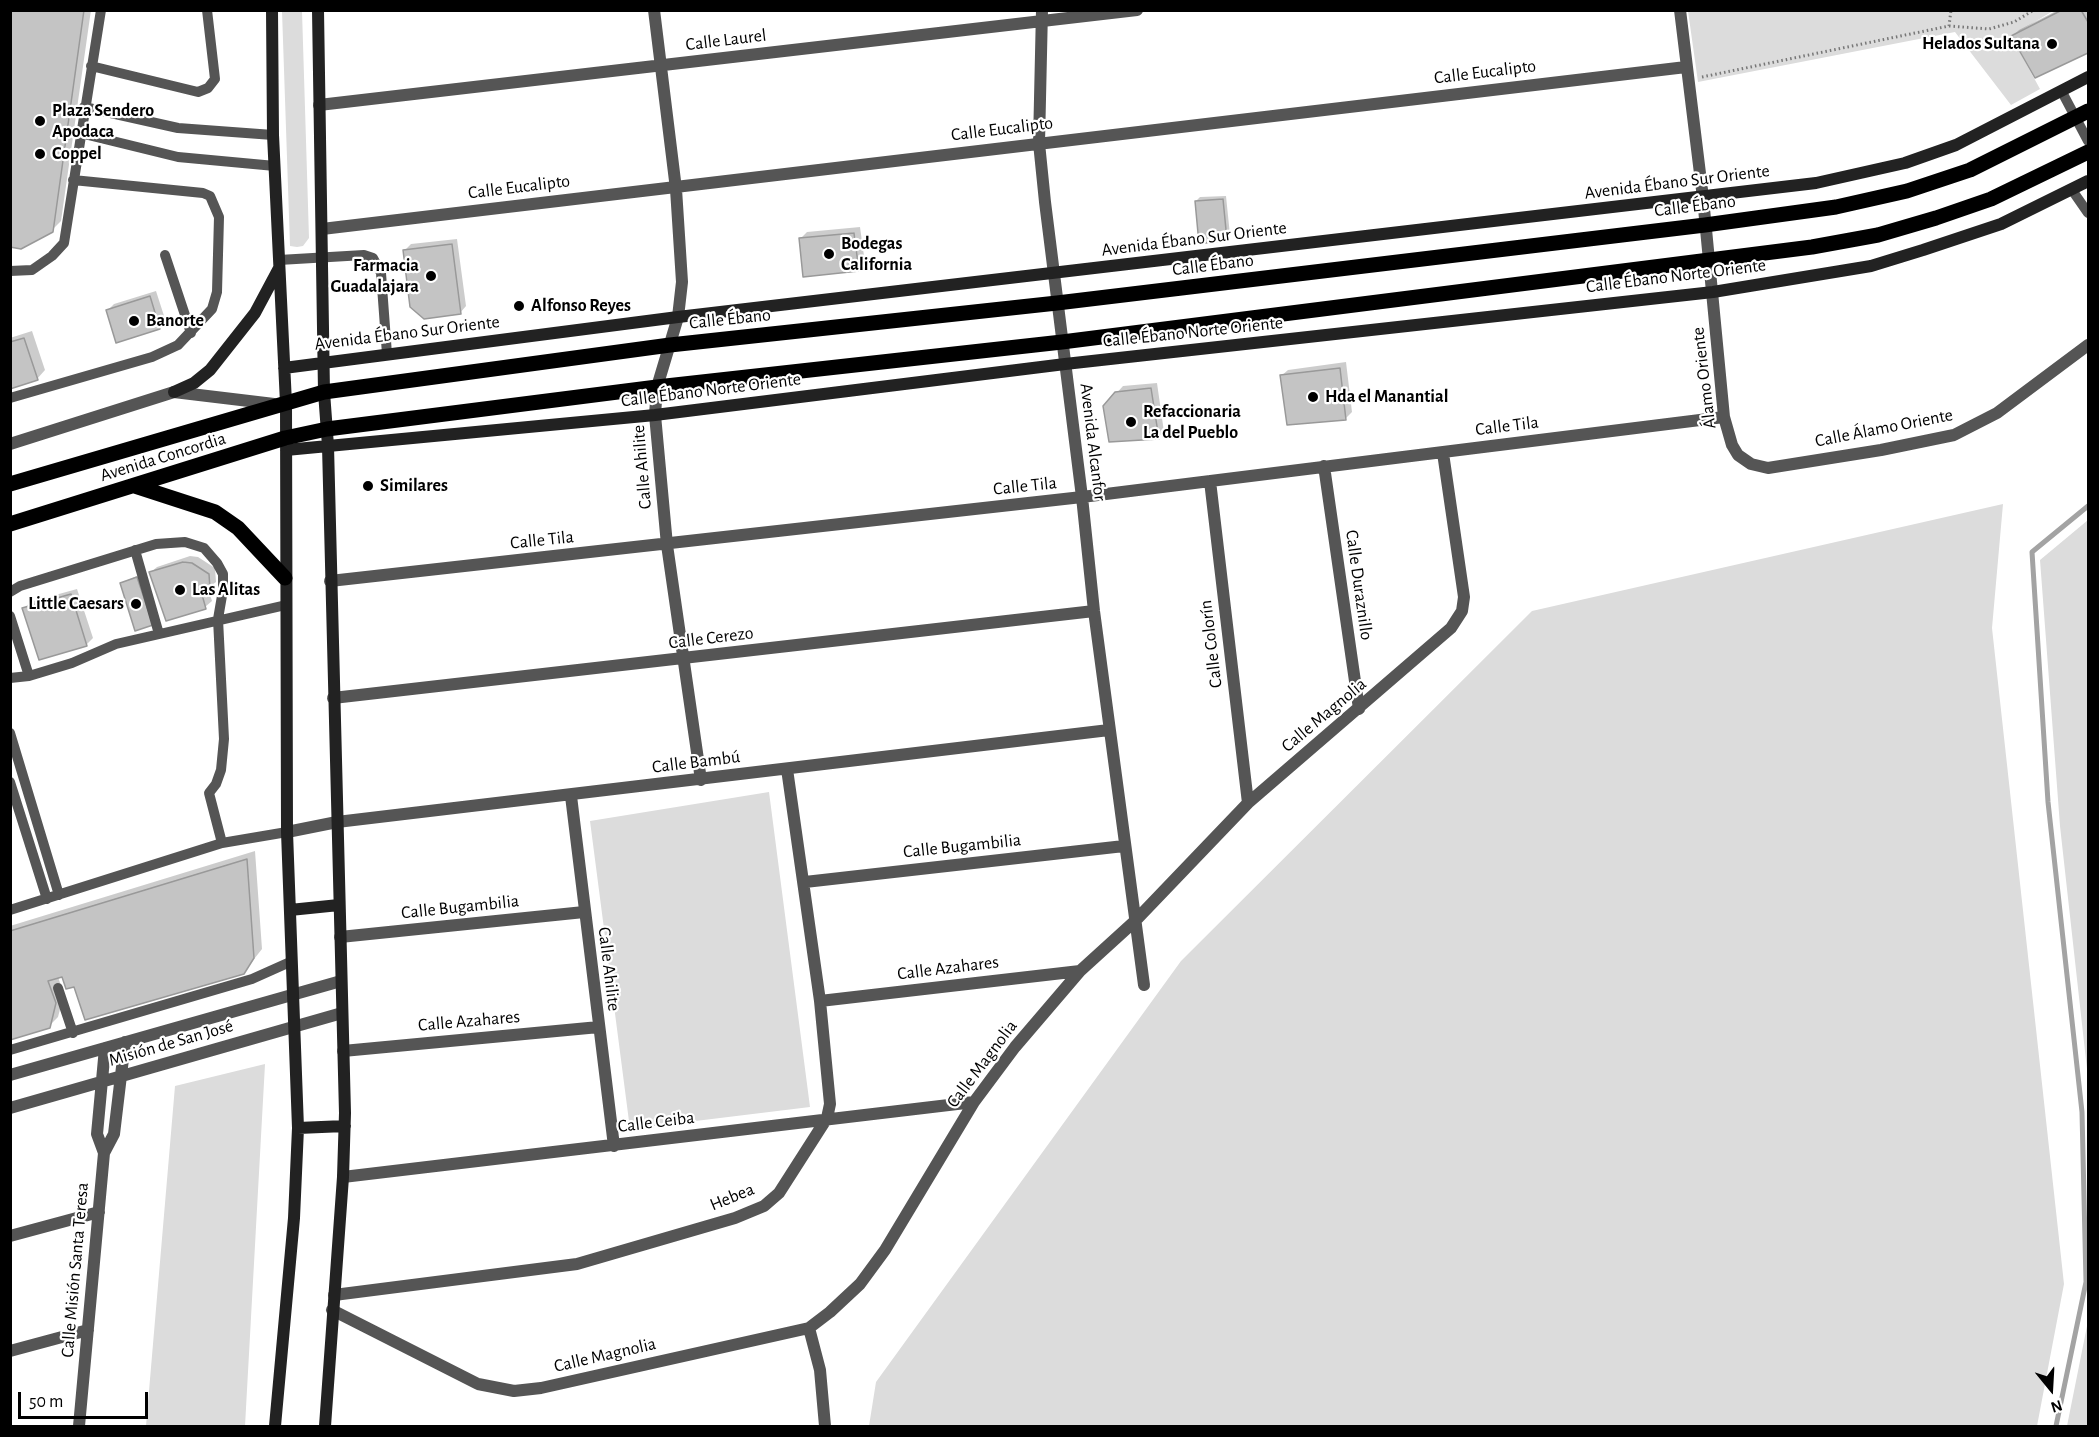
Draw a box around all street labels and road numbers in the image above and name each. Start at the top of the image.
street label: Calle Laurel [684,24,768,56]
street label: Calle Eucalipto [1433,55,1537,89]
street label: Calle Eucalipto [950,112,1054,146]
street label: Avenida Ébano Sur Oriente [1583,160,1771,204]
street label: Calle Eucalipto [467,170,571,204]
street label: Calle Ébano [1653,190,1737,222]
street label: Avenida Ébano Sur Oriente [1100,217,1288,261]
street label: Calle Ébano [1171,249,1255,281]
street label: Calle Ébano Norte Oriente [1585,254,1767,298]
street label: Calle Ébano [688,304,772,334]
street label: Avenida Ébano Sur Oriente [313,311,501,355]
street label: Calle Ébano Norte Oriente [1102,312,1284,352]
street label: Álamo Oriente [1687,326,1721,430]
street label: Calle Ébano Norte Oriente [620,368,802,412]
street label: Avenida Alcanfor [1075,382,1111,502]
street label: Calle Álamo Oriente [1813,404,1955,452]
street label: Calle Tila [1474,411,1540,441]
street label: Calle Ahilite [628,424,656,510]
street label: Avenida Concordia [98,428,228,486]
street label: Calle Tila [992,472,1058,500]
street label: Calle Tila [509,526,575,554]
street label: Calle Duraznillo [1341,528,1377,642]
street label: Calle Colorín [1195,599,1227,689]
street label: Calle Cerezo [667,622,755,654]
street label: Calle Magnolia [1277,673,1371,757]
street label: Calle Bambú [651,746,741,778]
street label: Calle Bugambilia [902,829,1022,863]
street label: Calle Bugambilia [400,890,520,924]
street label: Calle Ahilite [593,926,625,1012]
street label: Calle Azahares [896,951,1000,985]
street label: Calle Azahares [417,1006,521,1036]
street label: Misión de San José [106,1015,236,1071]
street label: Calle Magnolia [942,1016,1022,1112]
street label: Calle Ceiba [616,1107,696,1137]
street label: Hebea [707,1178,757,1216]
street label: Calle Misión Santa Teresa [57,1181,93,1359]
street label: Calle Magnolia [552,1333,658,1377]

